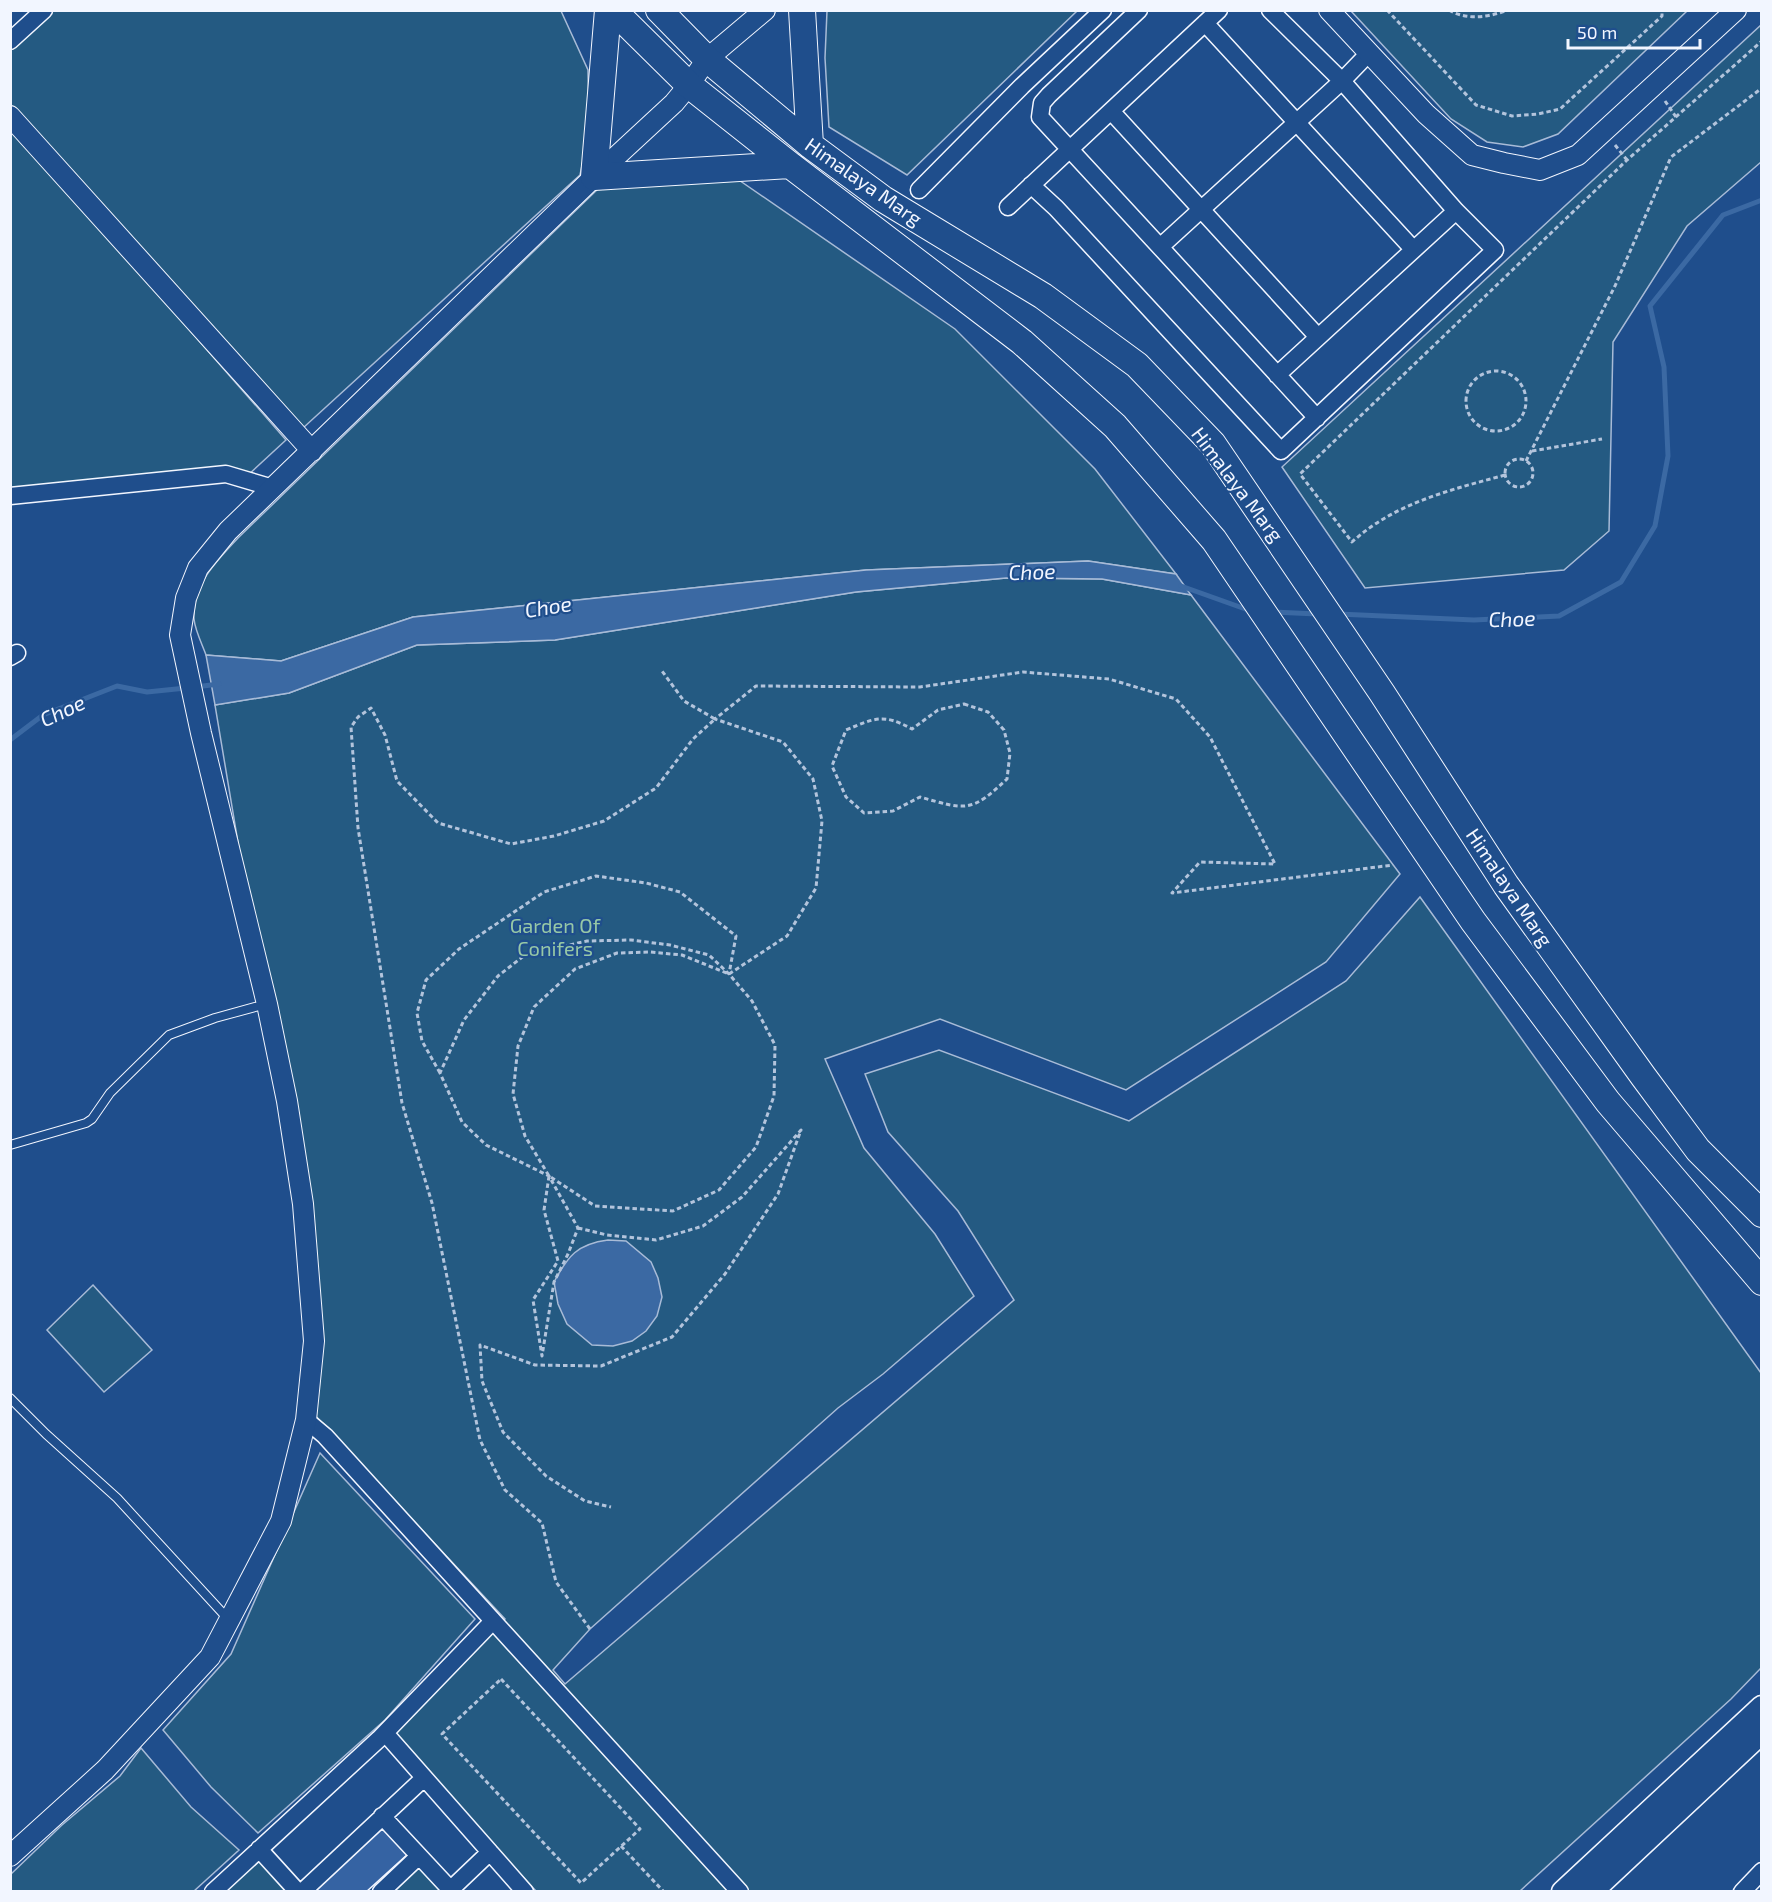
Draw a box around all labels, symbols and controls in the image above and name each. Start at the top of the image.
scale bar [1568,12,1700,50]
text: 50 m [1577,21,1617,43]
street label: Himalaya Marg [801,132,927,230]
street label: Himalaya Marg [1187,422,1289,546]
water label: Choe [1008,558,1056,584]
water label: Choe [523,590,573,622]
water label: Choe [1488,605,1536,631]
water label: Choe [35,689,89,731]
street label: Himalaya Marg [1462,823,1558,951]
park label: Garden Of Conifers [510,913,601,960]

